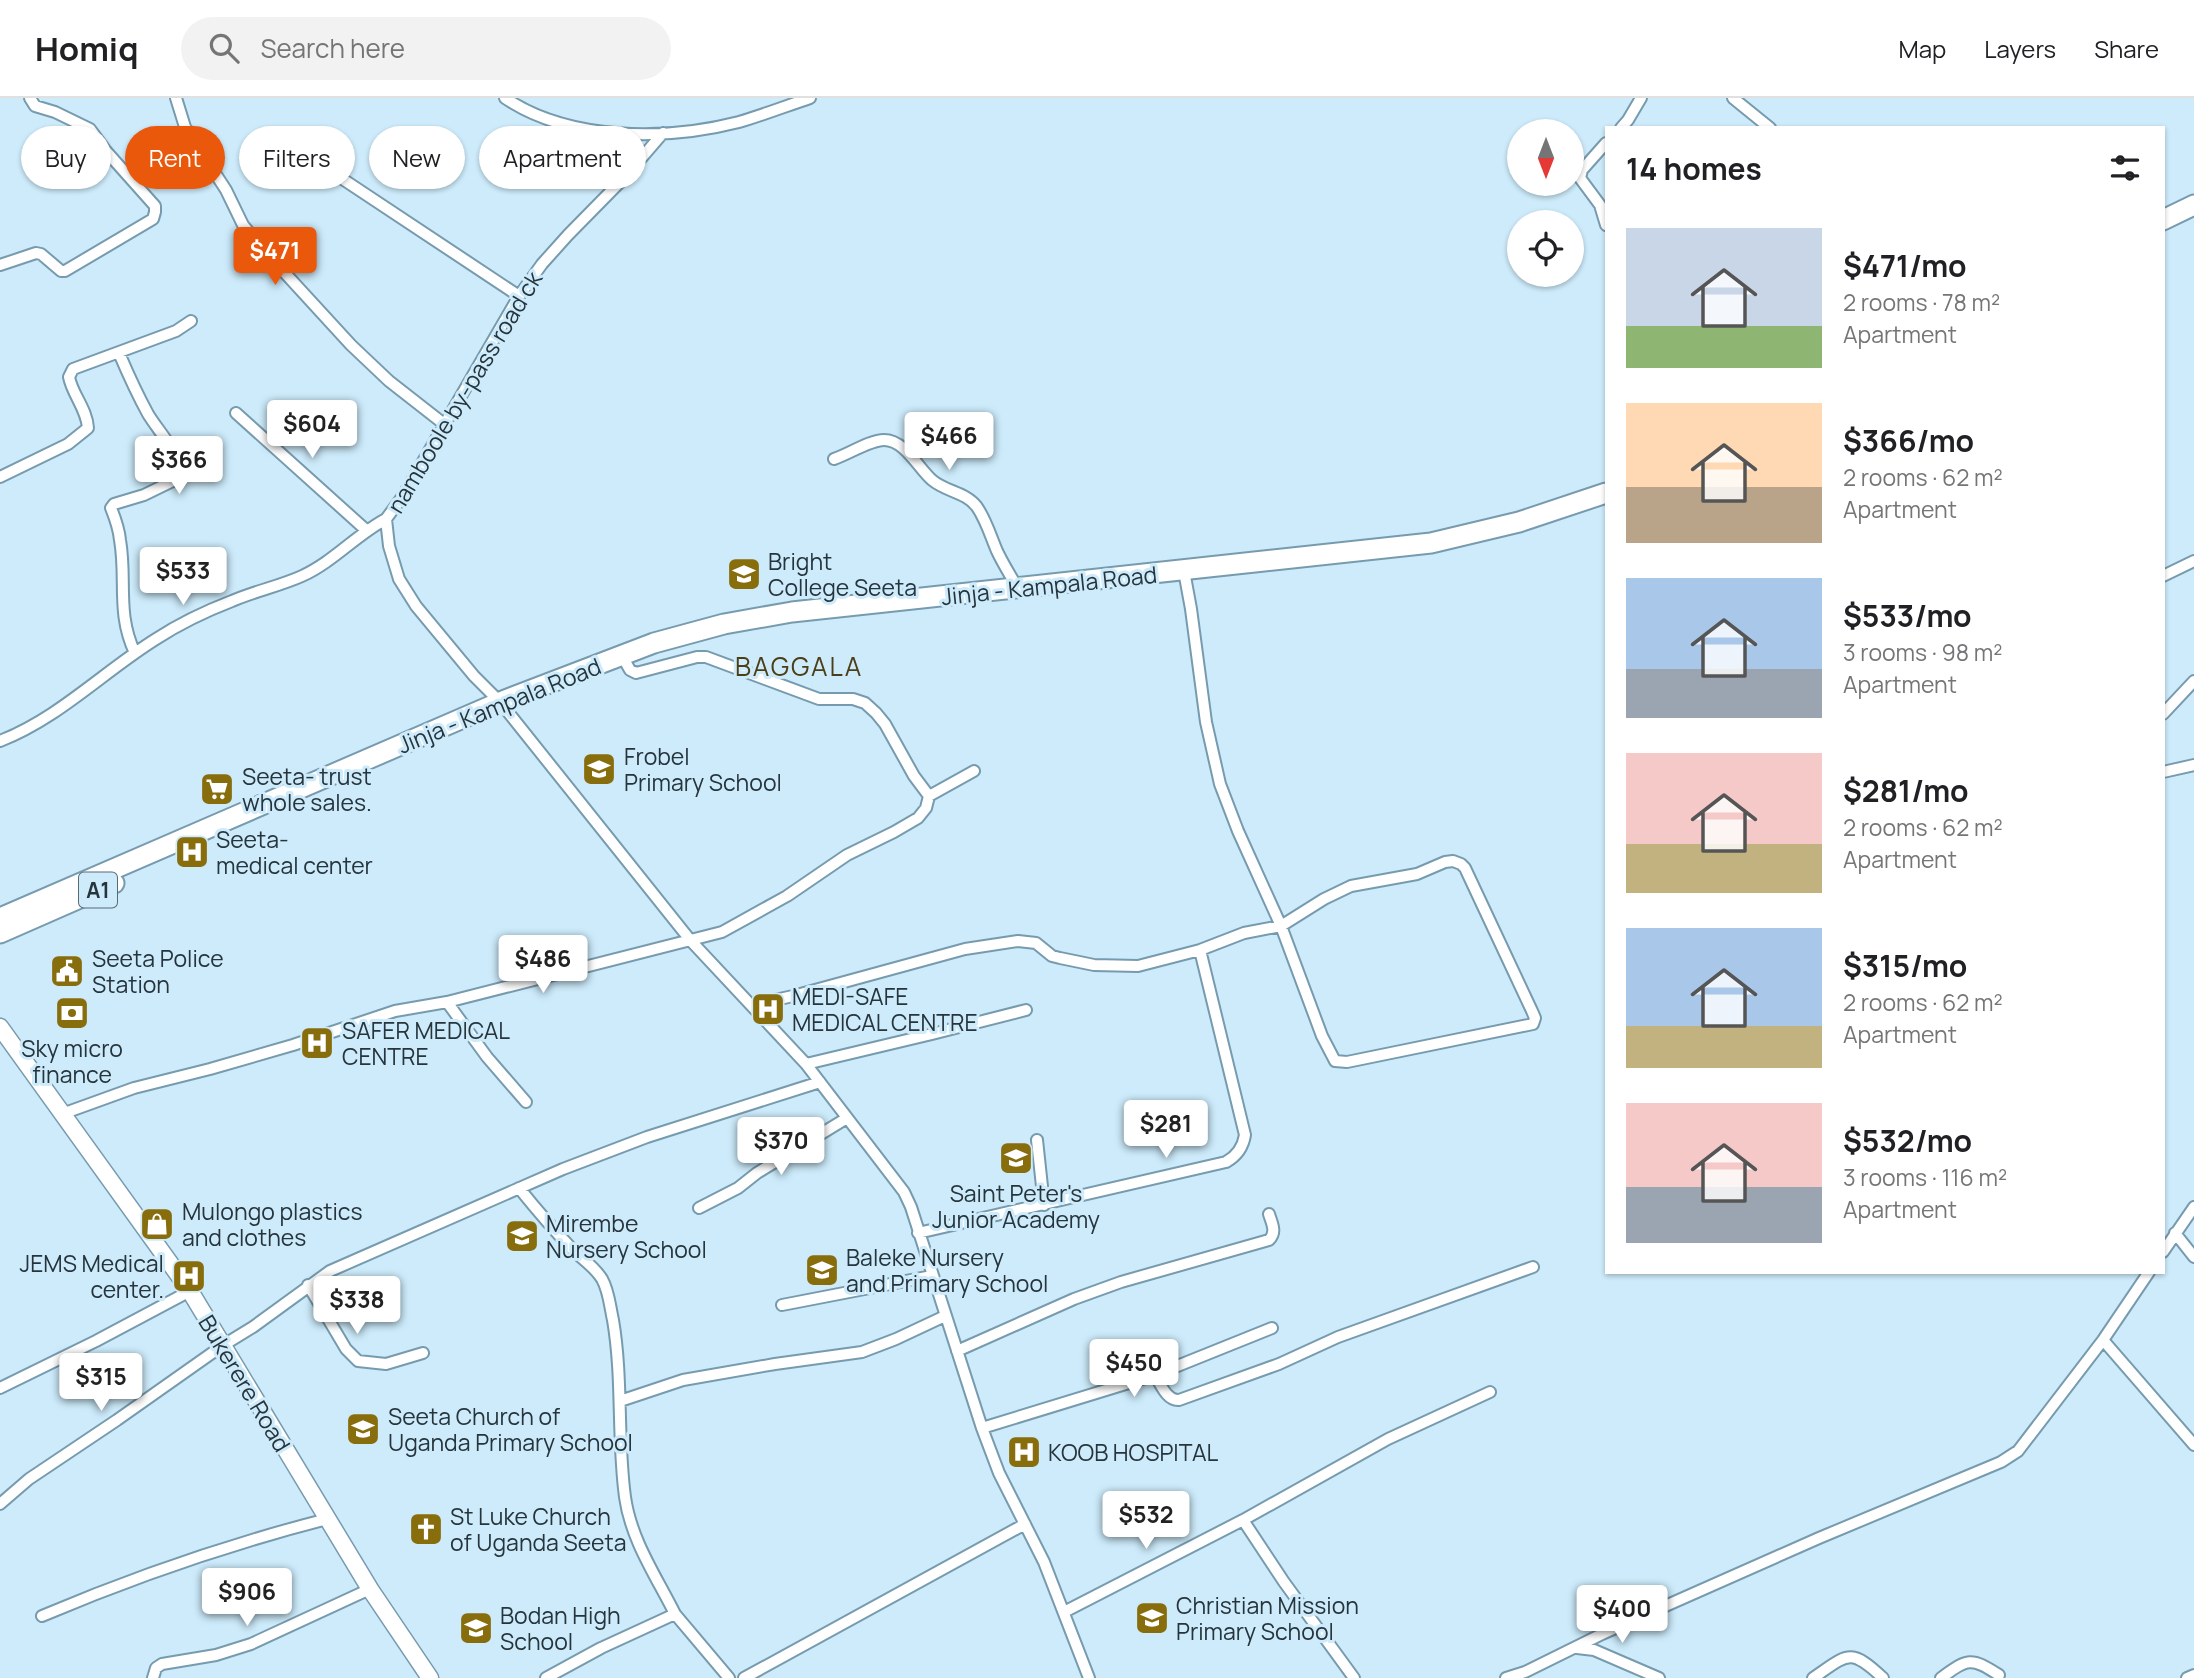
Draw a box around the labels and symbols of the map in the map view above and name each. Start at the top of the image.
north arrow [1507,119,1584,196]
pin: $471 [234,228,316,287]
street label: namboole by-pass road ck [379,265,549,519]
pin: $604 [271,400,353,460]
pin: $466 [908,412,990,472]
pin: $366 [138,436,220,496]
place label: Bright College Seeta [768,545,917,603]
pin: $533 [142,547,224,607]
school or university icon: Bright College Seeta [725,555,763,593]
street label: Jinja - Kampala Road [940,558,1158,612]
district label: BAGGALA [735,648,863,684]
street label: Jinja - Kampala Road [393,650,605,760]
place label: Frobel Primary School [624,740,782,798]
school or university icon: Frobel Primary School [580,750,618,788]
place label: Seeta- trust whole sales. [242,760,372,818]
supermarket icon: Seeta- trust whole sales. [198,770,236,808]
place label: Seeta- medical center [216,823,373,881]
hospital icon: Seeta- medical center [173,833,211,871]
road number: A1 [79,872,117,908]
pin: $486 [502,936,584,995]
place label: Seeta Police Station [92,942,224,1000]
public building icon: Seeta Police Station [48,952,86,990]
place label: MEDI-SAFE MEDICAL CENTRE [792,980,978,1038]
hospital icon: MEDI-SAFE MEDICAL CENTRE [749,990,787,1028]
bank icon: Sky micro finance [53,994,91,1032]
place label: SAFER MEDICAL CENTRE [342,1014,510,1072]
hospital icon: SAFER MEDICAL CENTRE [298,1024,336,1062]
place label: Sky micro finance [21,1032,123,1090]
pin: $281 [1125,1100,1207,1160]
pin: $370 [740,1118,822,1177]
school or university icon: Saint Peter's Junior Academy [997,1139,1035,1177]
place label: Saint Peter's Junior Academy [932,1177,1100,1235]
place label: Mulongo plastics and clothes [182,1195,363,1253]
shop icon: Mulongo plastics and clothes [138,1205,176,1243]
place label: Mirembe Nursery School [546,1207,707,1265]
school or university icon: Mirembe Nursery School [503,1217,541,1255]
place label: Baleke Nursery and Primary School [846,1241,1048,1299]
place label: JEMS Medical center. [20,1247,164,1305]
school or university icon: Baleke Nursery and Primary School [803,1251,841,1289]
hospital icon: JEMS Medical center. [170,1257,208,1295]
pin: $338 [316,1276,398,1336]
street label: Bukerere Road [191,1309,299,1457]
pin: $450 [1093,1340,1175,1399]
pin: $315 [60,1354,142,1413]
place label: Seeta Church of Uganda Primary School [388,1400,633,1458]
school or university icon: Seeta Church of Uganda Primary School [344,1410,382,1448]
hospital icon: KOOB HOSPITAL [1005,1433,1043,1471]
place label: KOOB HOSPITAL [1048,1436,1219,1468]
pin: $532 [1105,1492,1187,1551]
place label: St Luke Church of Uganda Seeta [450,1500,627,1558]
church icon: St Luke Church of Uganda Seeta [407,1510,445,1548]
pin: $906 [206,1568,288,1628]
pin: $400 [1581,1586,1663,1645]
place label: Christian Mission Primary School [1176,1589,1359,1647]
place label: Bodan High School [500,1599,621,1657]
school or university icon: Christian Mission Primary School [1133,1599,1171,1637]
school or university icon: Bodan High School [457,1609,495,1647]

